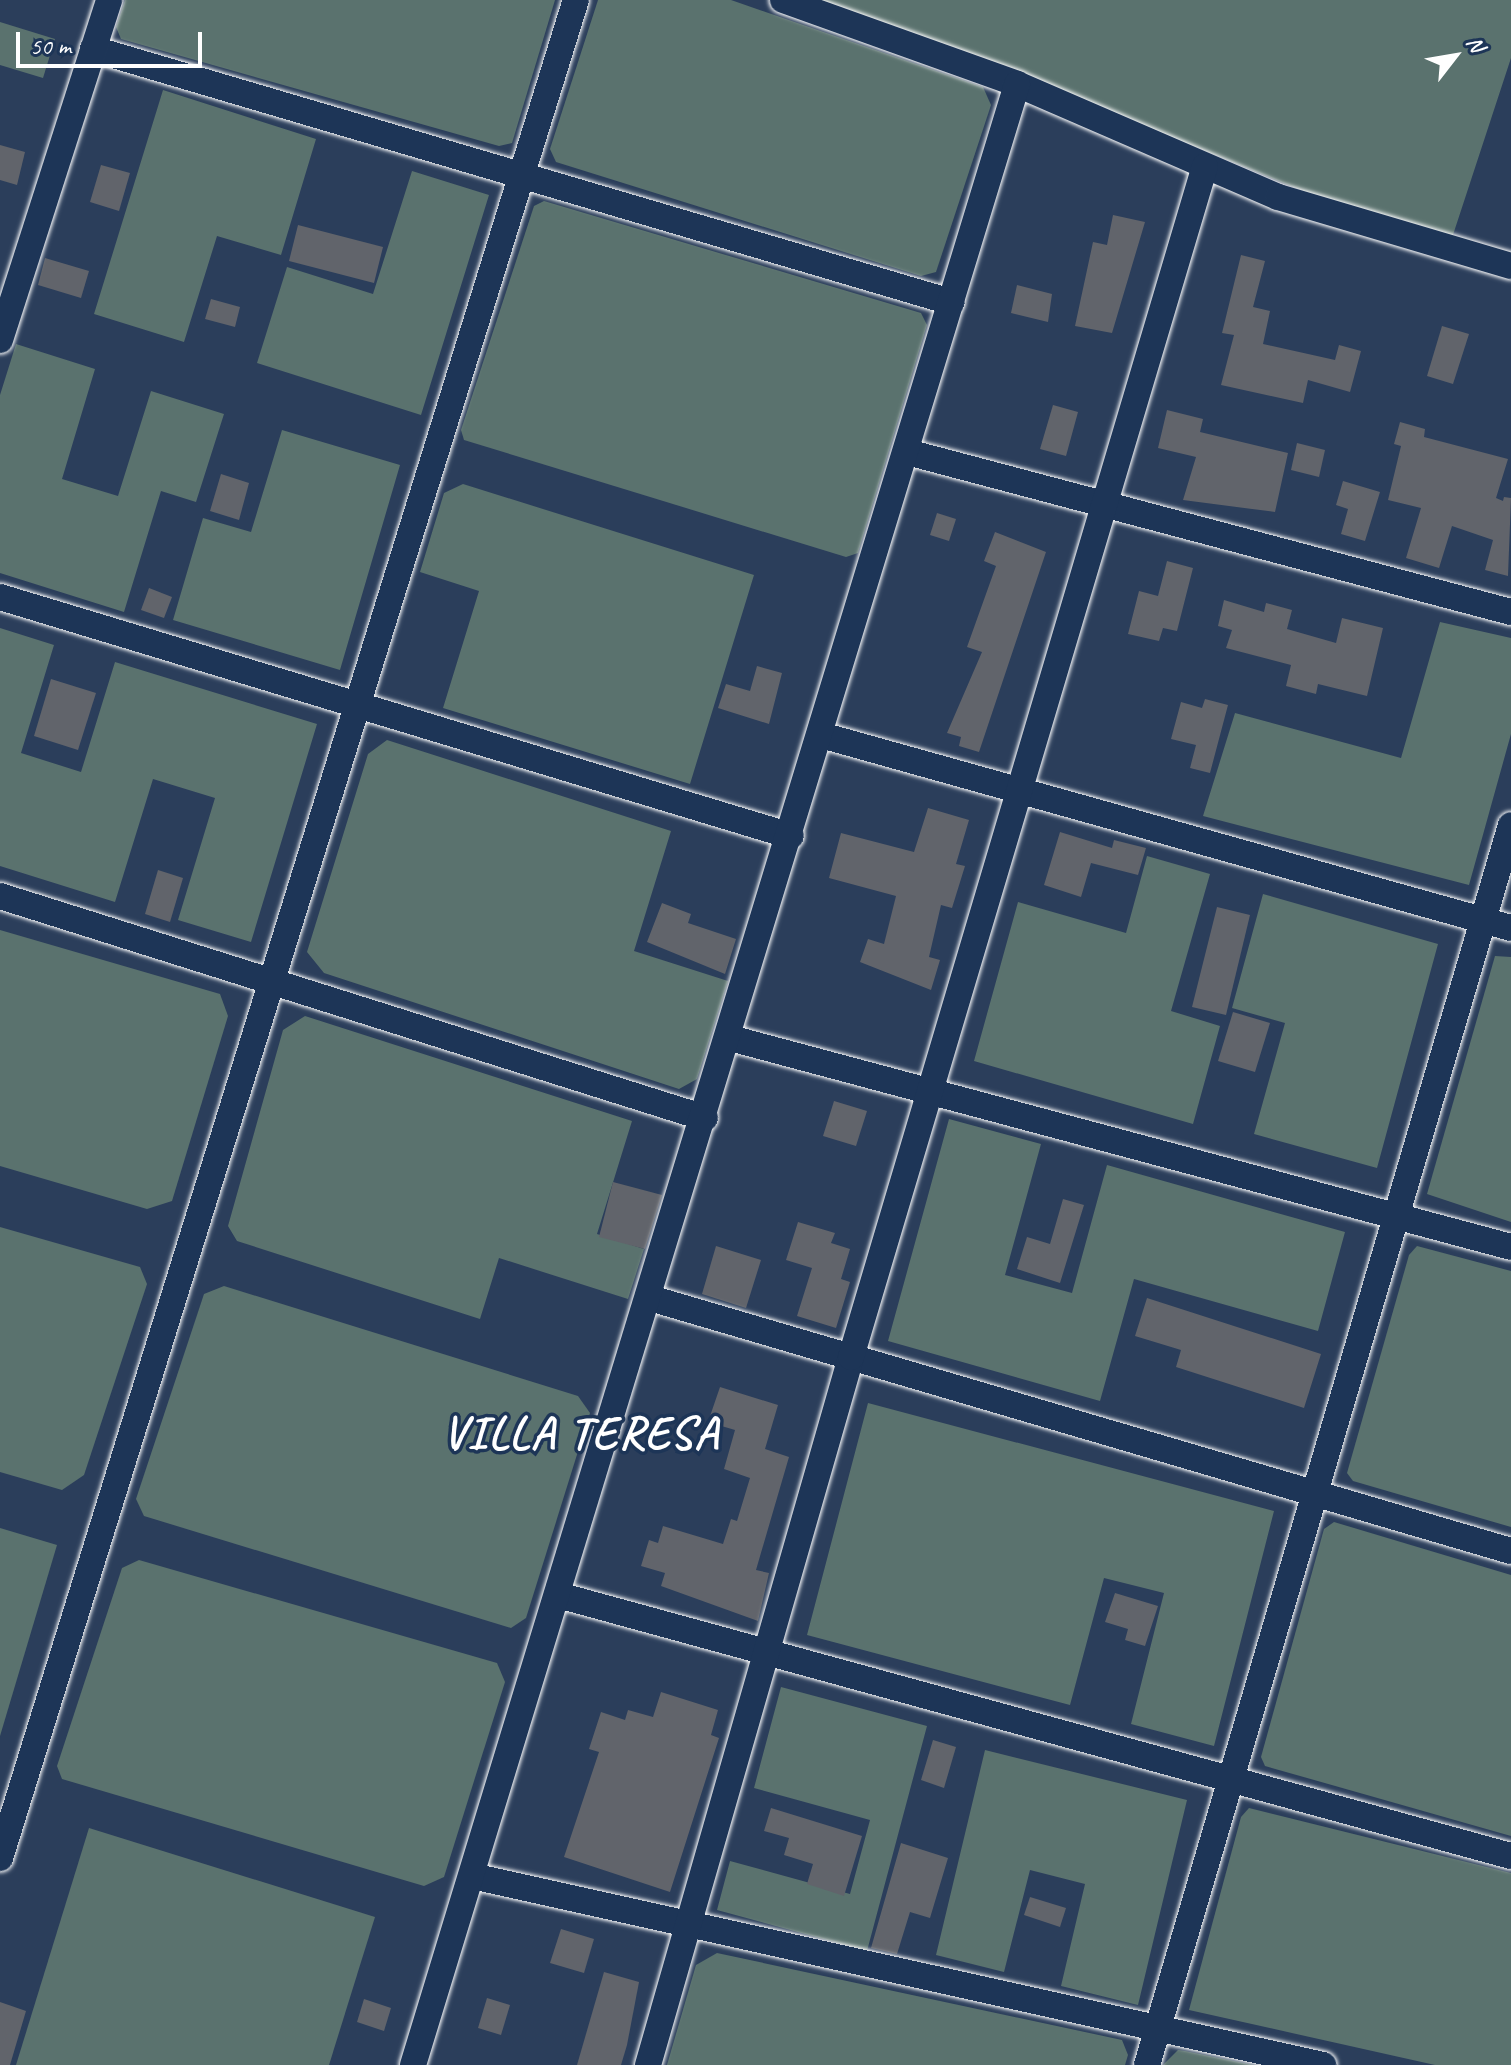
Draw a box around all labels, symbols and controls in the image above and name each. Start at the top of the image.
scale bar [20,16,206,66]
north arrow [1415,16,1495,96]
text: 50 m [30,31,71,61]
text: N [1460,31,1491,57]
district label: VILLA TERESA [444,1405,718,1461]

